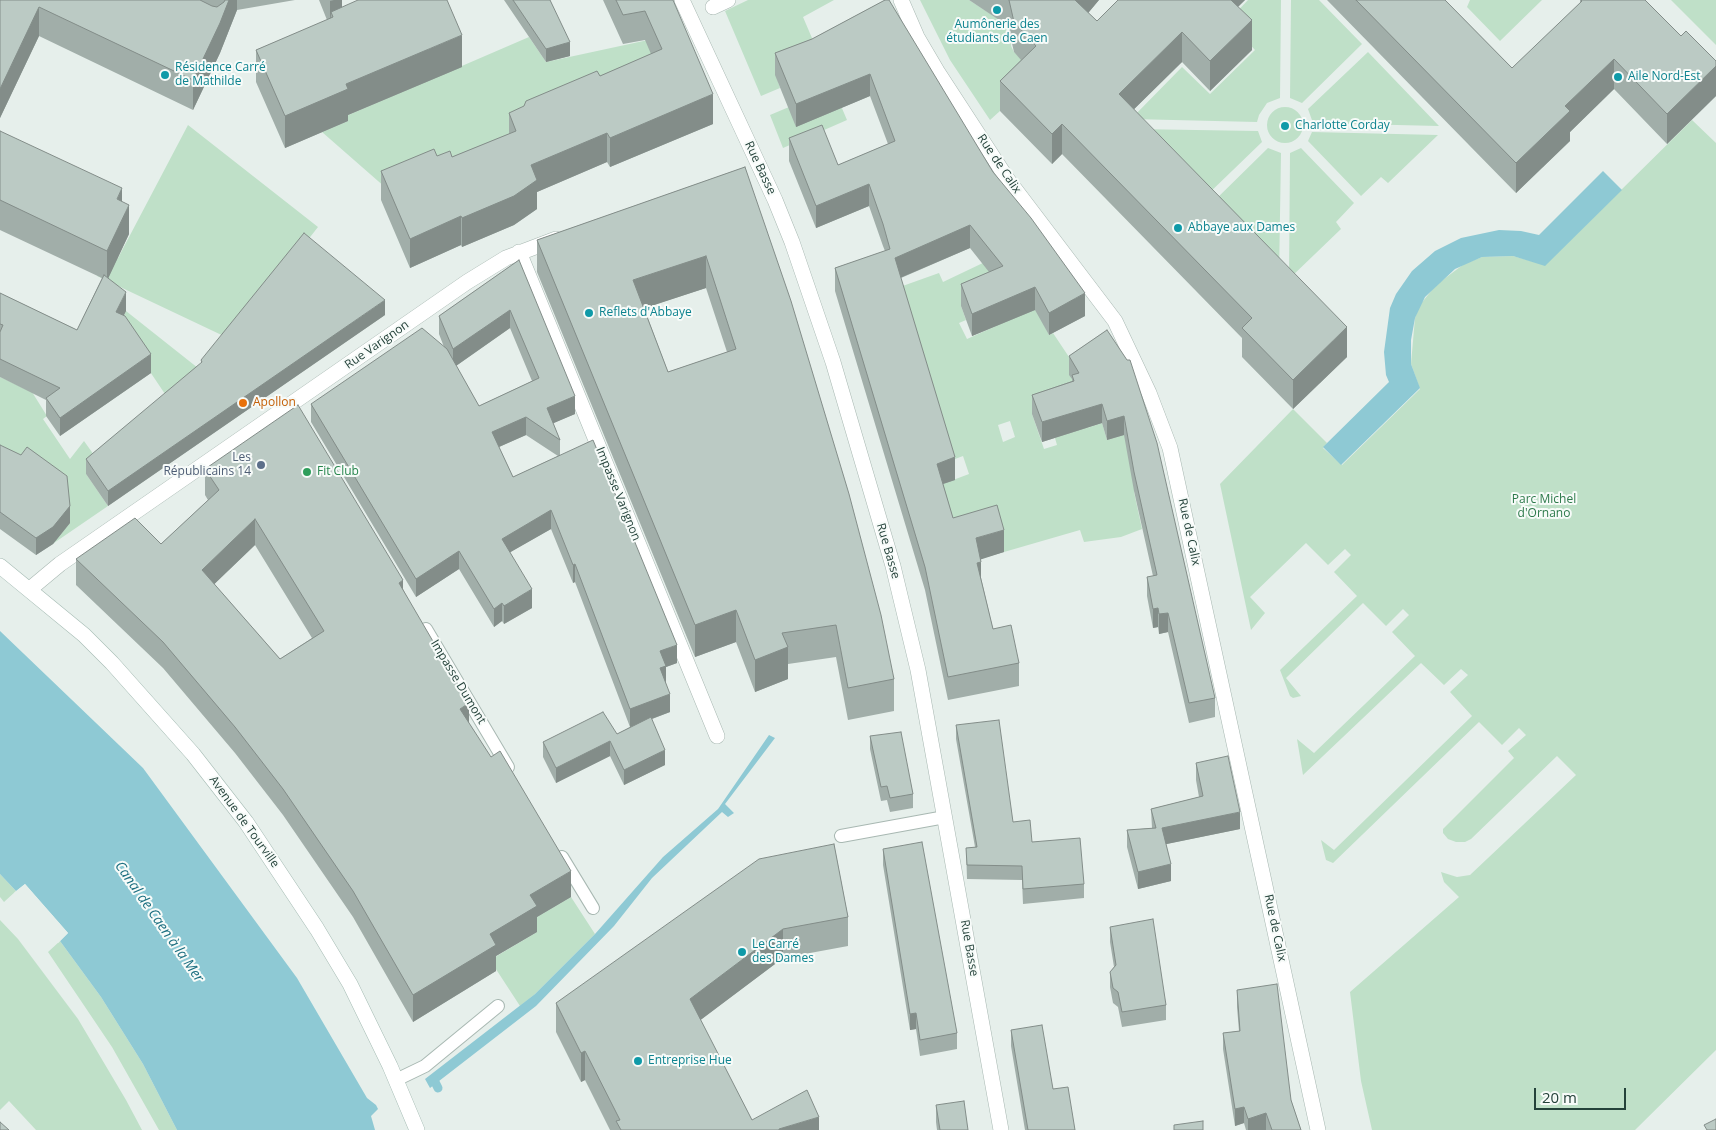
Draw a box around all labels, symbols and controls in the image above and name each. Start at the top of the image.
marker: Aumônerie des étudiants de Caen [991,4,1003,16]
place label: Aumônerie des étudiants de Caen [946,18,1048,46]
place label: Résidence Carré de Mathilde [175,61,266,89]
marker: Résidence Carré de Mathilde [159,69,171,81]
place label: Aile Nord-Est [1628,70,1701,84]
marker: Aile Nord-Est [1612,71,1624,83]
place label: Charlotte Corday [1295,119,1390,133]
marker: Charlotte Corday [1279,120,1291,132]
street label: Rue de Calix [974,132,1024,196]
street label: Rue Basse [741,139,779,197]
place label: Abbaye aux Dames [1188,221,1295,235]
marker: Abbaye aux Dames [1172,222,1184,234]
place label: Reflets d'Abbaye [599,306,692,320]
marker: Reflets d'Abbaye [583,307,595,319]
street label: Rue Varignon [342,318,412,372]
place label: Apollon [253,396,296,410]
marker: Apollon [237,397,249,409]
street label: Impasse Varignon [593,445,643,543]
place label: Les Républicains 14 [163,451,251,479]
marker: Les Républicains 14 [255,459,267,471]
place label: Fit Club [317,465,359,479]
marker: Fit Club [301,466,313,478]
park label: Parc Michel d'Ornano [1512,493,1576,521]
street label: Rue de Calix [1175,497,1203,567]
street label: Rue Basse [873,522,903,580]
street label: Impasse Dumont [427,637,489,727]
street label: Avenue de Tourville [206,773,282,871]
water label: Canal de Caen à la Mer [111,858,207,986]
street label: Rue de Calix [1261,893,1289,963]
street label: Rue Basse [957,919,981,977]
place label: Le Carré des Dames [752,938,814,966]
marker: Le Carré des Dames [736,946,748,958]
place label: Entreprise Hue [648,1054,732,1068]
marker: Entreprise Hue [632,1055,644,1067]
scale bar [1536,1078,1628,1110]
text: 20 m [1542,1087,1577,1107]

